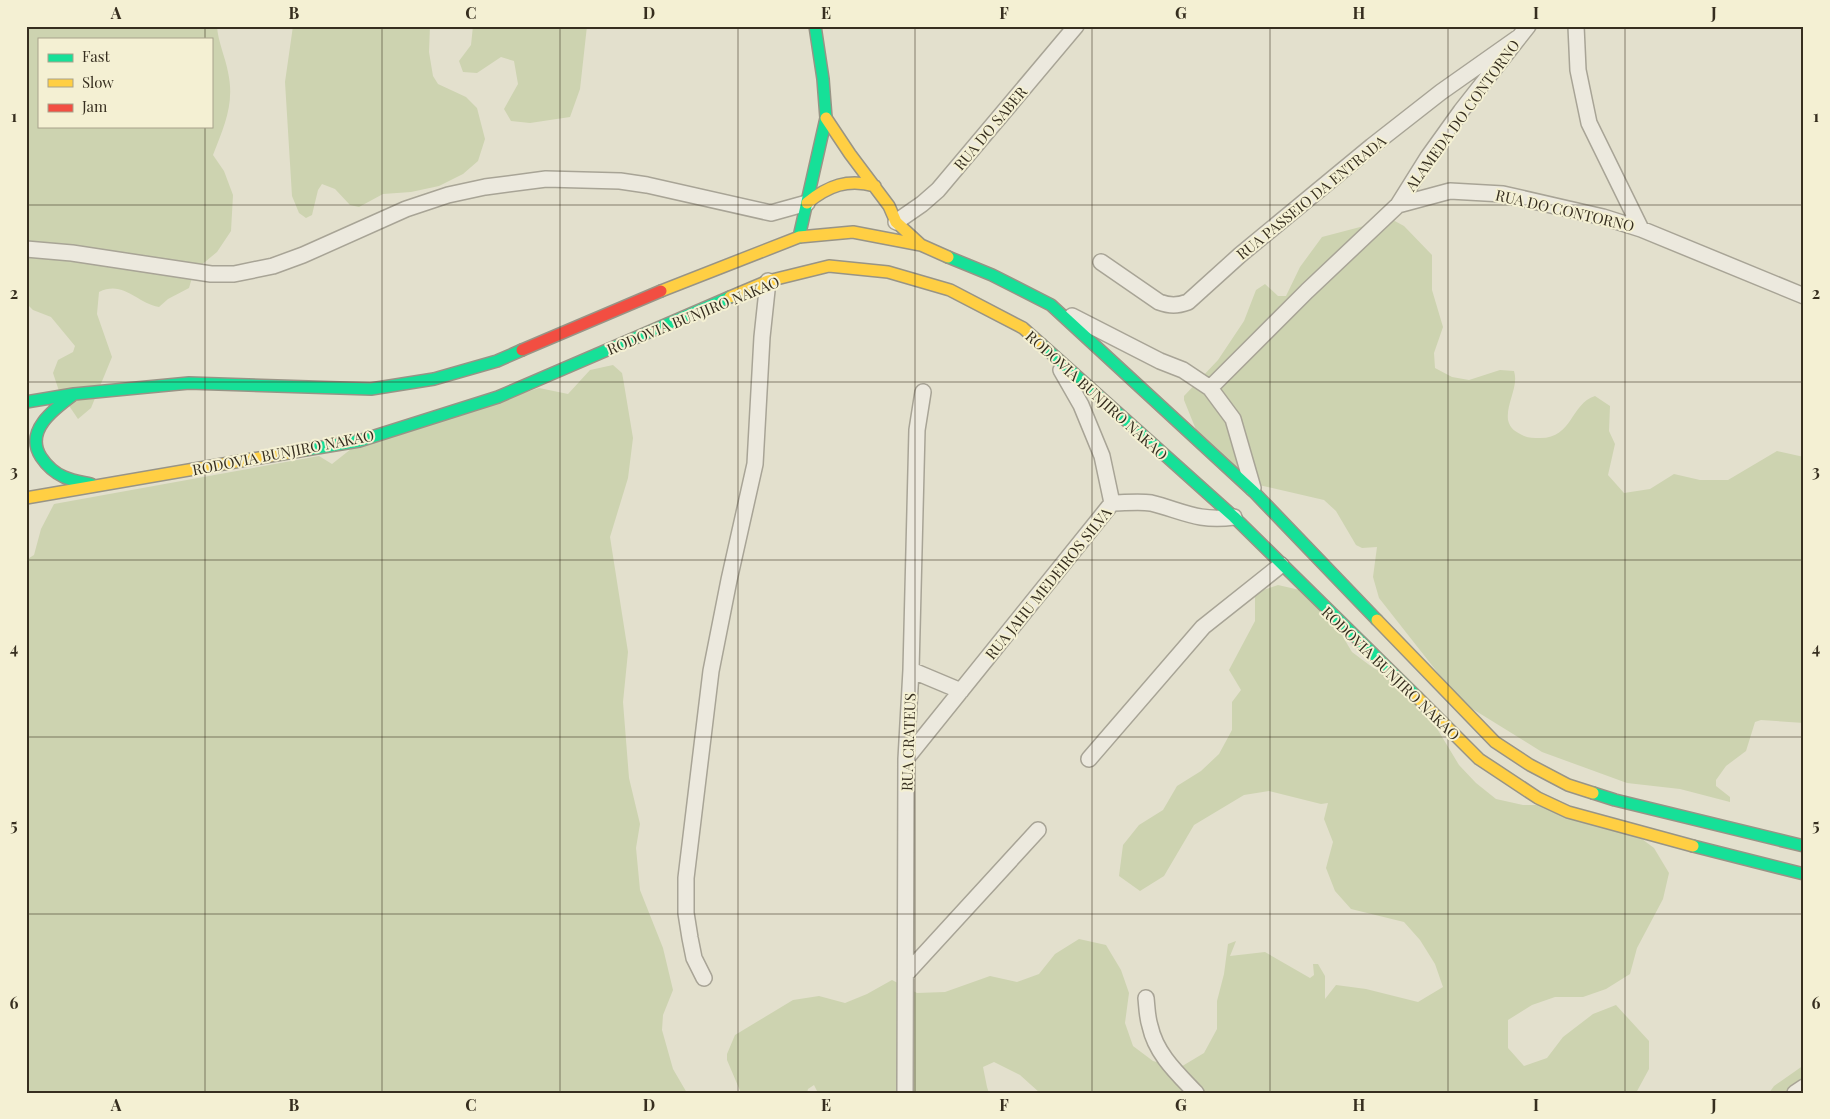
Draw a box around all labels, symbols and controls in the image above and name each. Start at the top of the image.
text: A [110,2,122,23]
text: B [289,2,300,23]
text: C [465,2,477,23]
text: D [643,2,655,23]
text: E [821,2,831,23]
text: F [999,2,1009,23]
text: G [1175,2,1187,23]
text: H [1353,2,1366,23]
text: I [1533,2,1539,23]
text: J [1710,2,1717,23]
street label: ALAMEDA DO CONTORNO [1400,35,1524,195]
legend [38,38,212,128]
text: Fast [82,46,111,66]
text: Slow [82,72,114,92]
street label: RUA DO SABER [949,82,1031,174]
text: Jam [81,96,108,116]
text: 1 [11,105,17,126]
text: 1 [1813,105,1819,126]
street label: RUA PASSEIO DA ENTRADA [1232,130,1390,264]
street label: RUA DO CONTORNO [1494,184,1636,236]
street label: RODOVIA BUNJIRO NAKAO [604,271,782,359]
text: 2 [10,282,18,303]
text: 2 [1812,282,1820,303]
street label: RODOVIA BUNJIRO NAKAO [1022,326,1172,464]
street label: RODOVIA BUNJIRO NAKAO [190,425,376,479]
text: 3 [10,460,18,481]
text: 3 [1812,460,1820,481]
street label: RUA JAHU MEDEIROS SILVA [980,502,1116,663]
street label: RODOVIA BUNJIRO NAKAO [1318,602,1464,744]
text: 4 [10,637,18,658]
text: 4 [1812,637,1820,658]
street label: RUA CRATEUS [896,693,920,791]
text: 5 [10,814,18,835]
text: 5 [1812,814,1820,835]
text: 6 [10,992,19,1013]
text: 6 [1812,992,1821,1013]
text: A [110,1094,122,1115]
text: B [289,1094,300,1115]
text: C [465,1094,477,1115]
text: D [643,1094,655,1115]
text: E [821,1094,831,1115]
text: F [999,1094,1009,1115]
text: G [1175,1094,1187,1115]
text: H [1353,1094,1366,1115]
text: I [1533,1094,1539,1115]
text: J [1710,1094,1717,1115]

